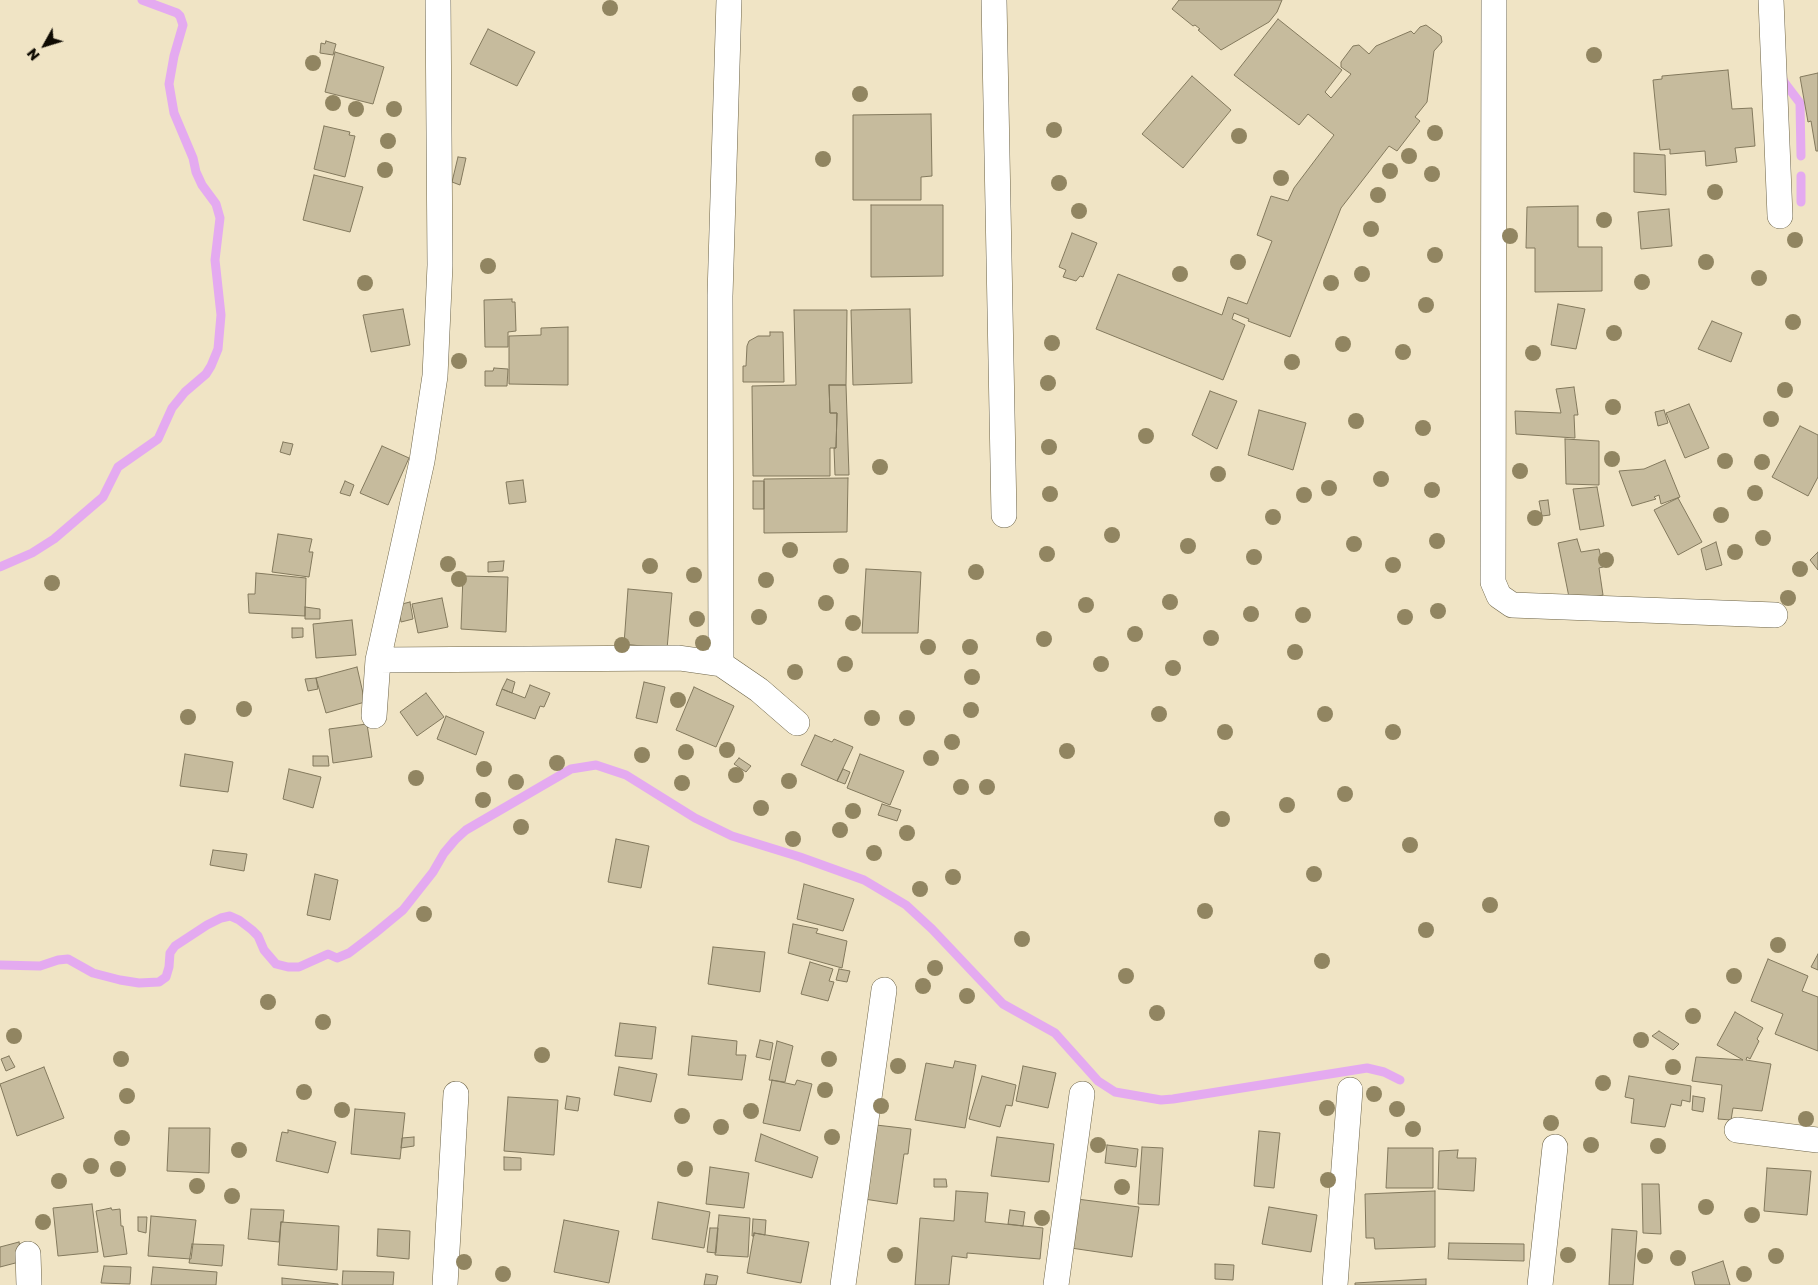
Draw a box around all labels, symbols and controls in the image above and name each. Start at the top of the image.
north arrow [20,20,70,70]
text: N [23,45,43,64]

